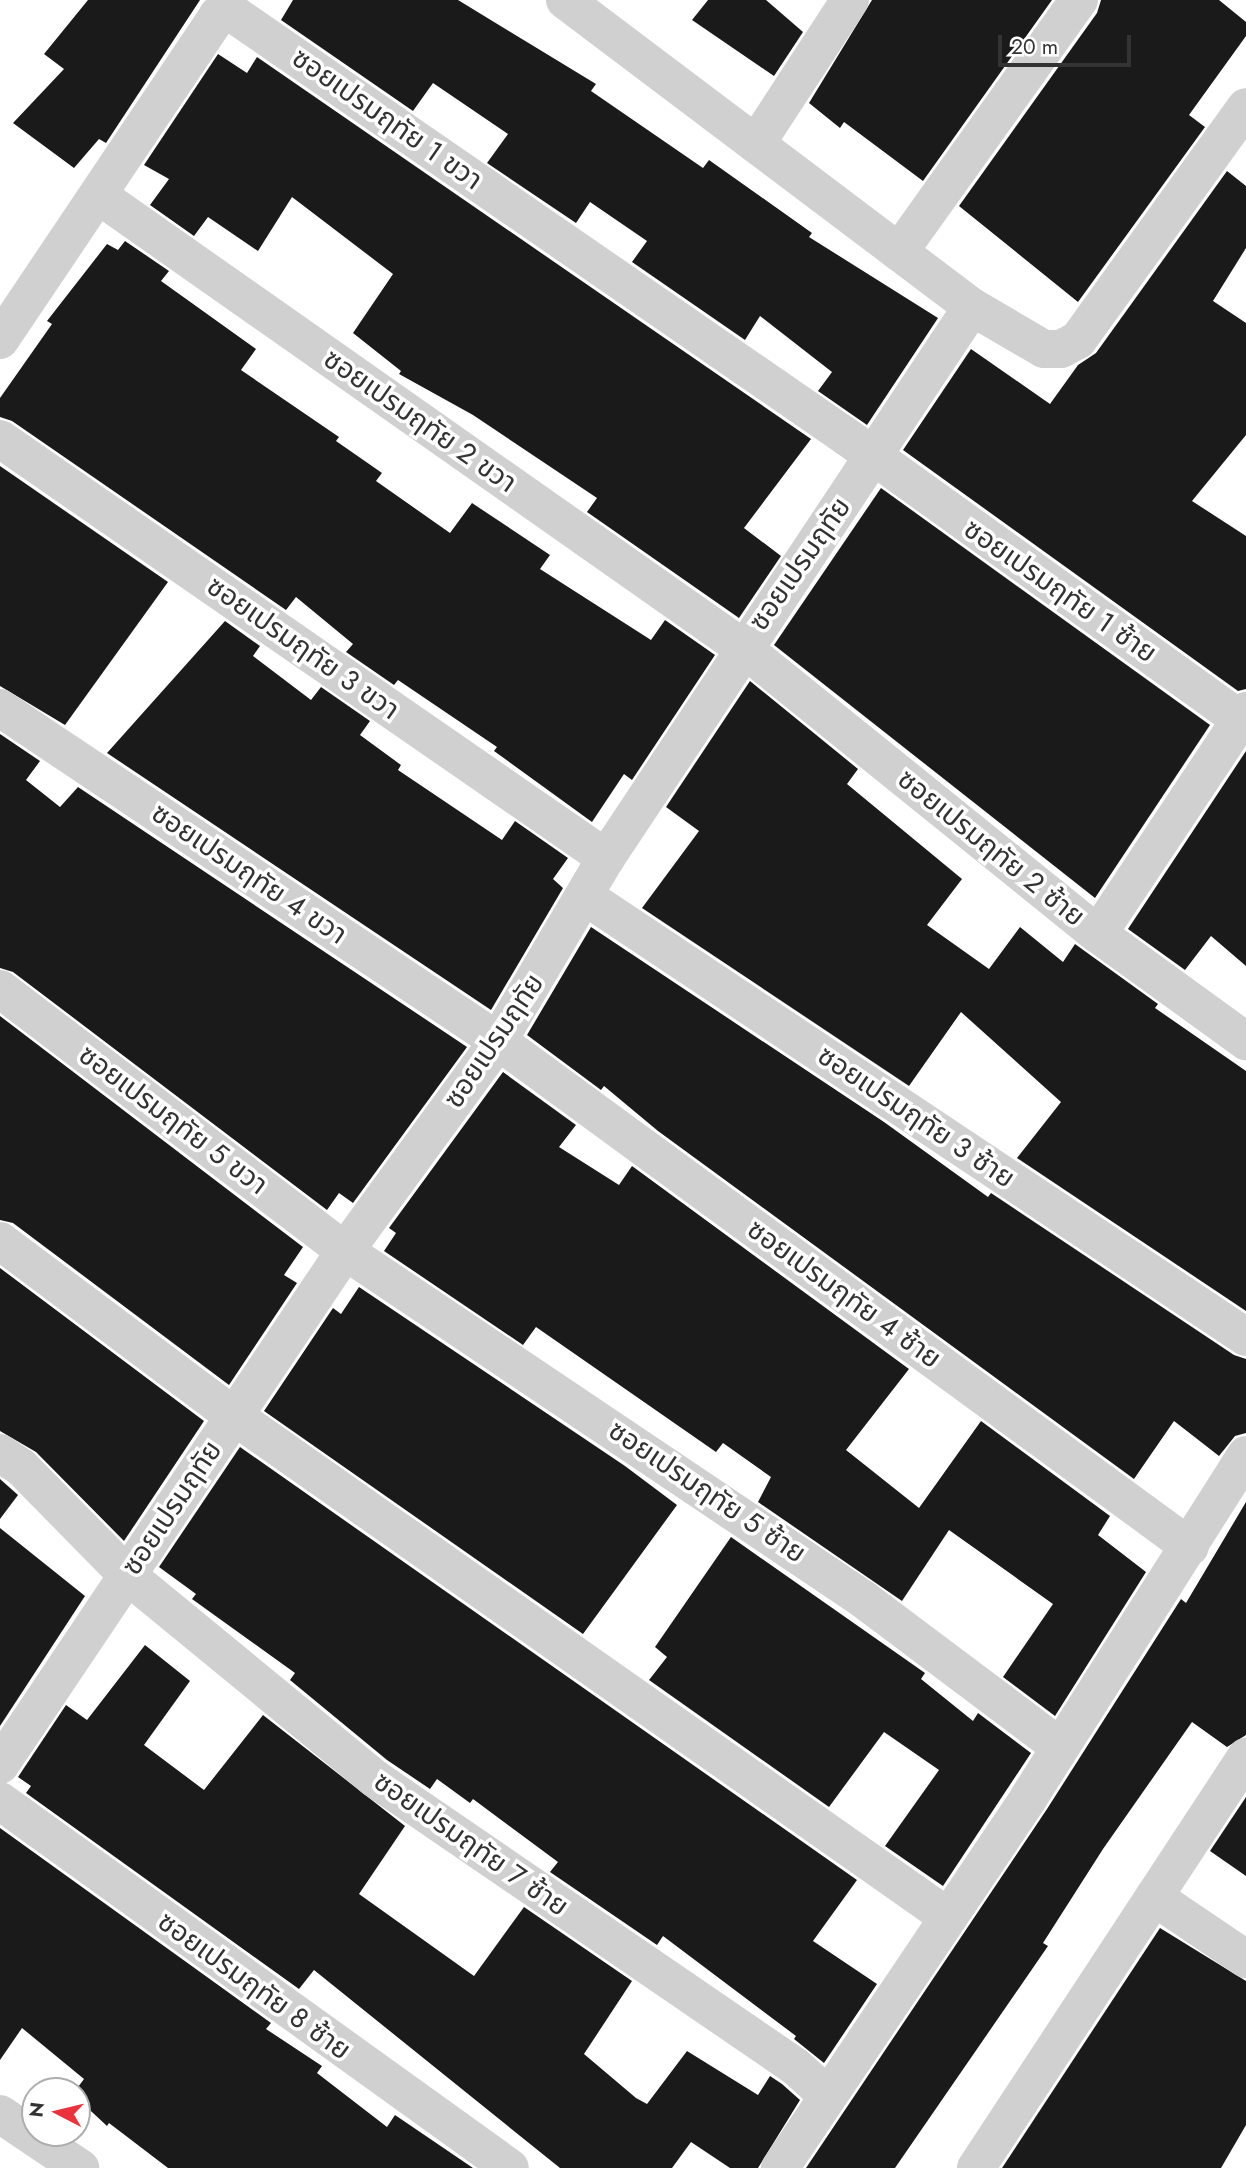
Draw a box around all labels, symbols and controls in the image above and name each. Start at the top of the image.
scale bar [1001,21,1134,65]
text: 20 m [1011,32,1058,62]
street label: ซอยเปรมฤทัย 1 ขวา [285,41,489,197]
street label: ซอยเปรมฤทัย 2 ขวา [317,342,523,500]
street label: ซอยเปรมฤทัย [742,491,858,637]
street label: ซอยเปรมฤทัย 1 ซ้าย [957,512,1163,670]
street label: ซอยเปรมฤทัย 3 ขวา [200,569,406,727]
street label: ซอยเปรมฤทัย 2 ซ้าย [891,762,1091,934]
street label: ซอยเปรมฤทัย 4 ขวา [145,796,353,952]
street label: ซอยเปรมฤทัย [437,968,551,1114]
street label: ซอยเปรมฤทัย 5 ขวา [72,1038,274,1202]
street label: ซอยเปรมฤทัย 3 ซ้าย [811,1039,1021,1195]
street label: ซอยเปรมฤทัย 4 ซ้าย [741,1212,947,1376]
street label: ซอยเปรมฤทัย 5 ซ้าย [602,1414,812,1570]
street label: ซอยเปรมฤทัย [115,1435,229,1581]
street label: ซอยเปรมฤทัย 7 ซ้าย [367,1764,575,1924]
street label: ซอยเปรมฤทัย 8 ซ้าย [151,1905,357,2067]
north arrow [21,2077,91,2147]
text: N [22,2100,51,2119]

